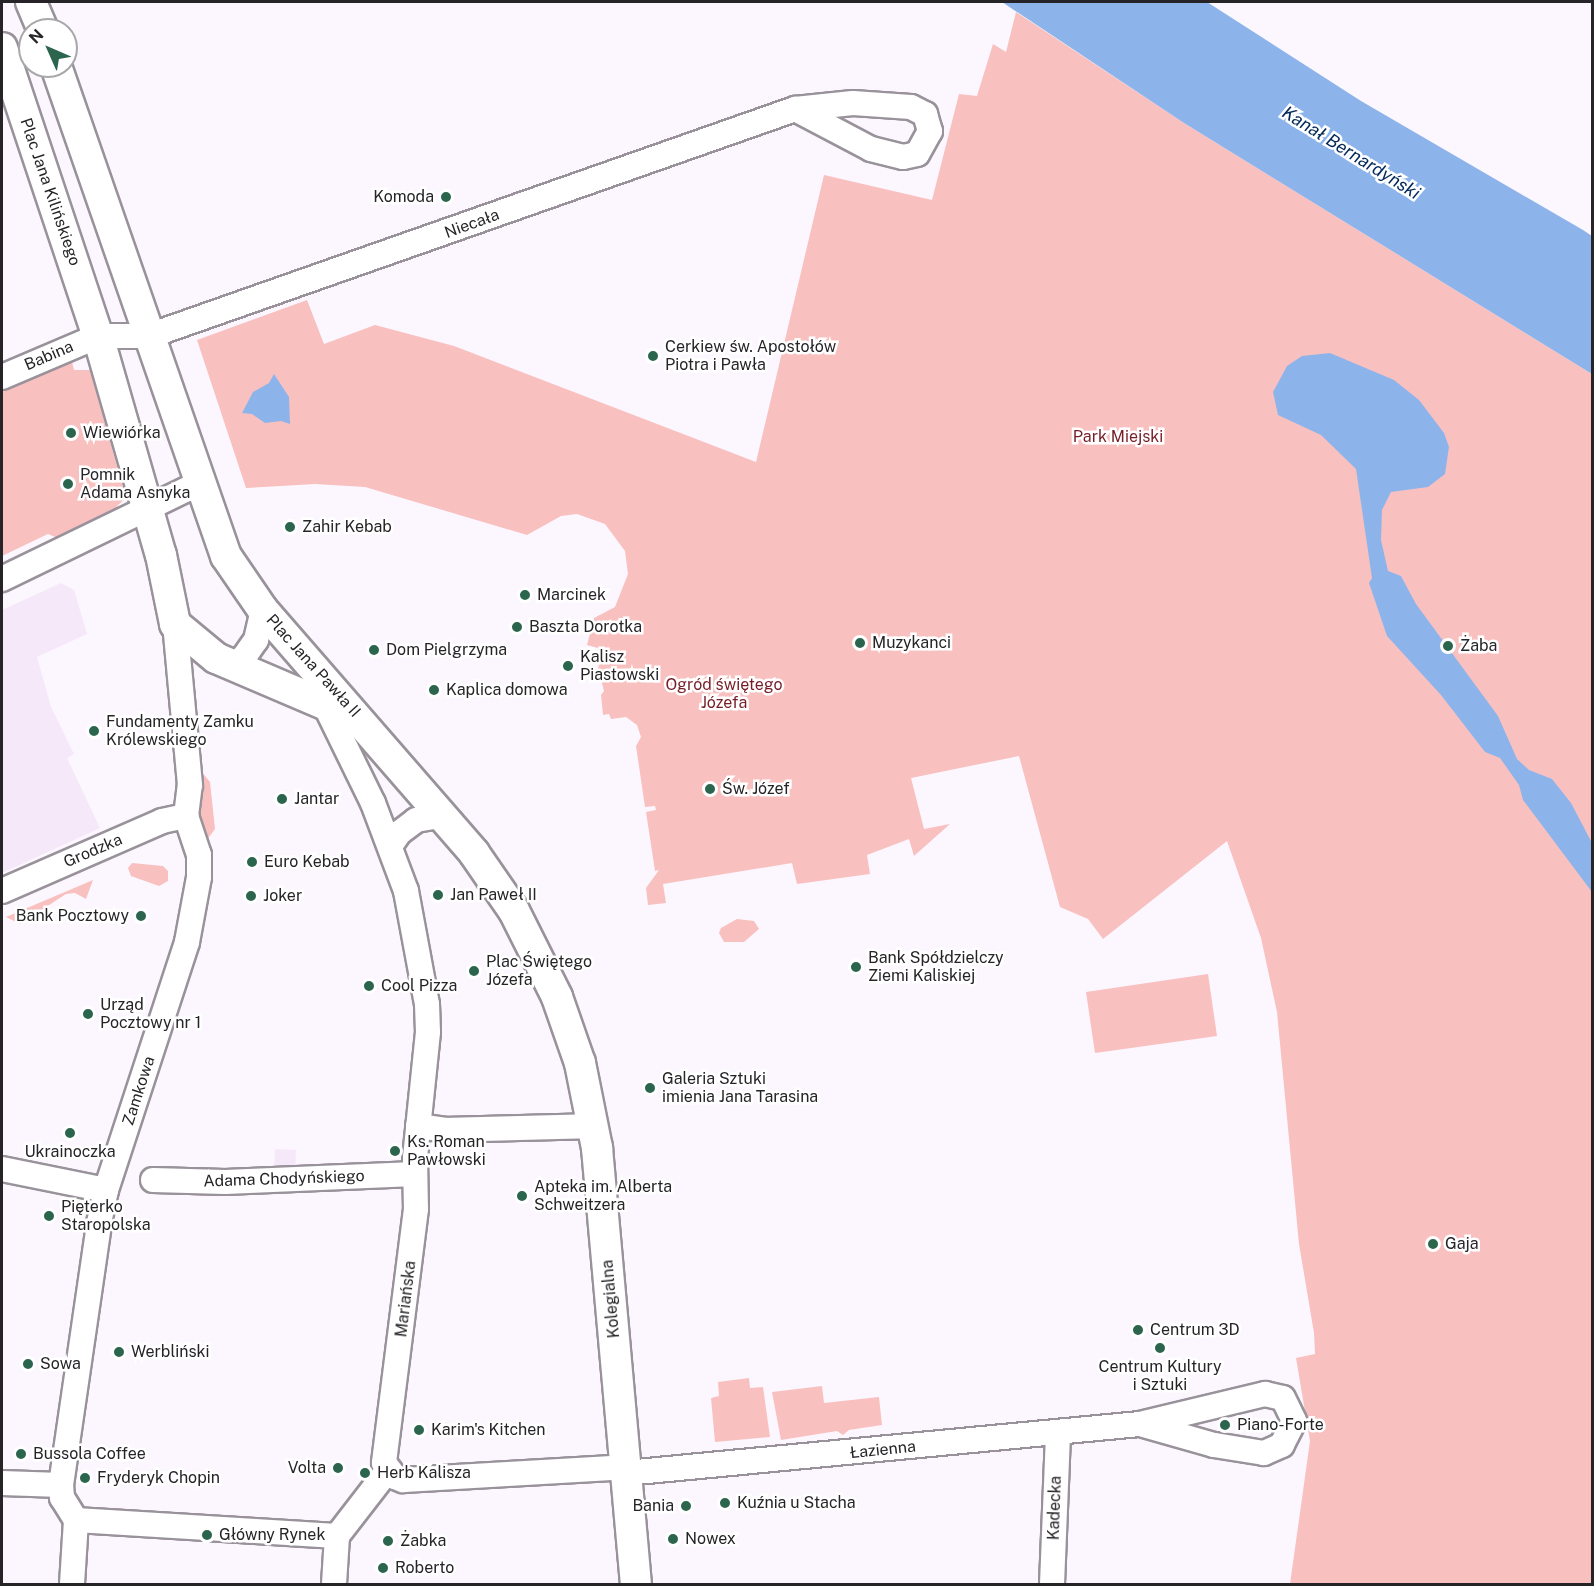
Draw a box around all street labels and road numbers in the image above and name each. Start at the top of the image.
street label: Plac Jana Kilińskiego [16,116,84,268]
street label: Niecała [442,205,502,243]
street label: Babina [22,337,76,375]
street label: Plac Jana Pawła II [262,611,364,721]
street label: Grodzka [61,830,125,872]
street label: Zamkowa [119,1054,159,1128]
street label: Adama Chodyńskiego [203,1167,365,1191]
street label: Kolegialna [598,1259,624,1339]
street label: Mariańska [392,1260,420,1338]
street label: Łazienna [849,1437,917,1463]
street label: Kadecka [1044,1475,1066,1541]

